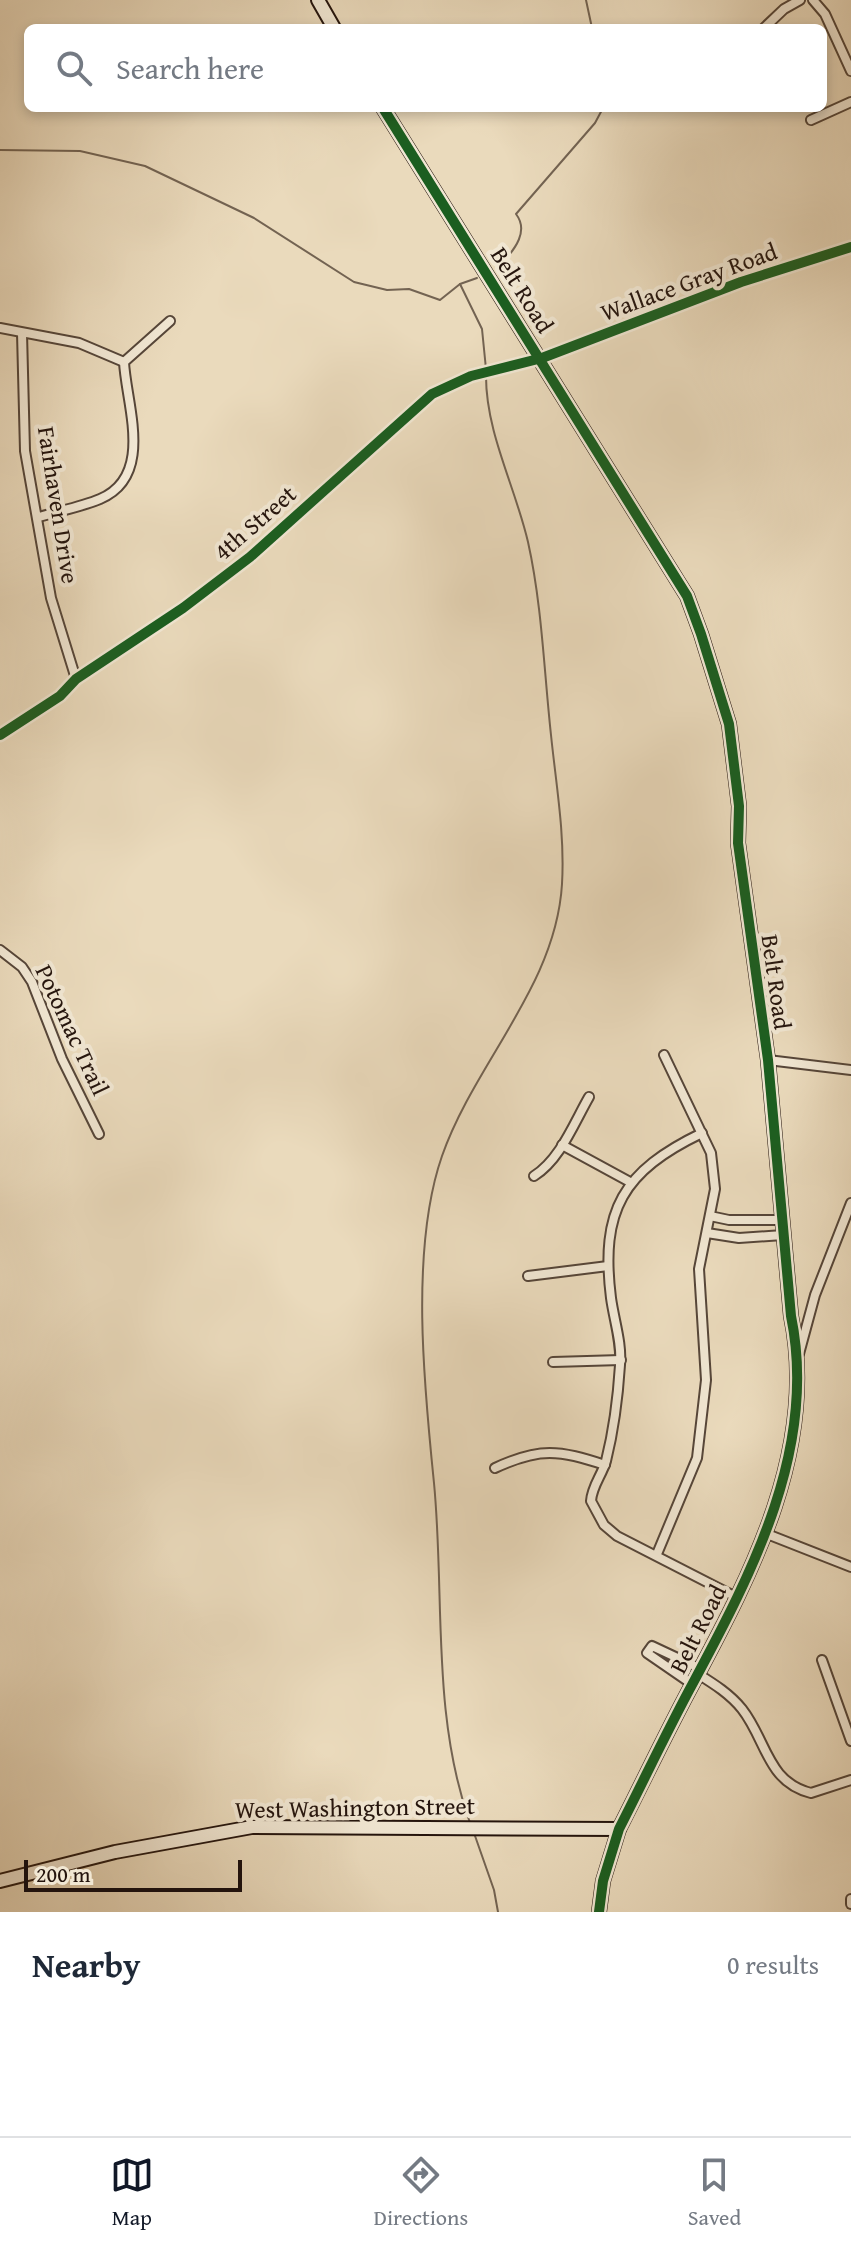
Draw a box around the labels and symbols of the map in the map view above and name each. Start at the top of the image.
street label: Wallace Gray Road [596,233,782,330]
street label: Belt Road [482,240,563,340]
street label: Fairhaven Drive [29,424,88,586]
street label: 4th Street [206,476,304,568]
street label: Belt Road [753,932,801,1032]
street label: Potomac Trail [27,959,118,1101]
street label: Belt Road [660,1578,735,1679]
street label: West Washington Street [235,1788,476,1827]
scale bar [24,1856,242,1892]

